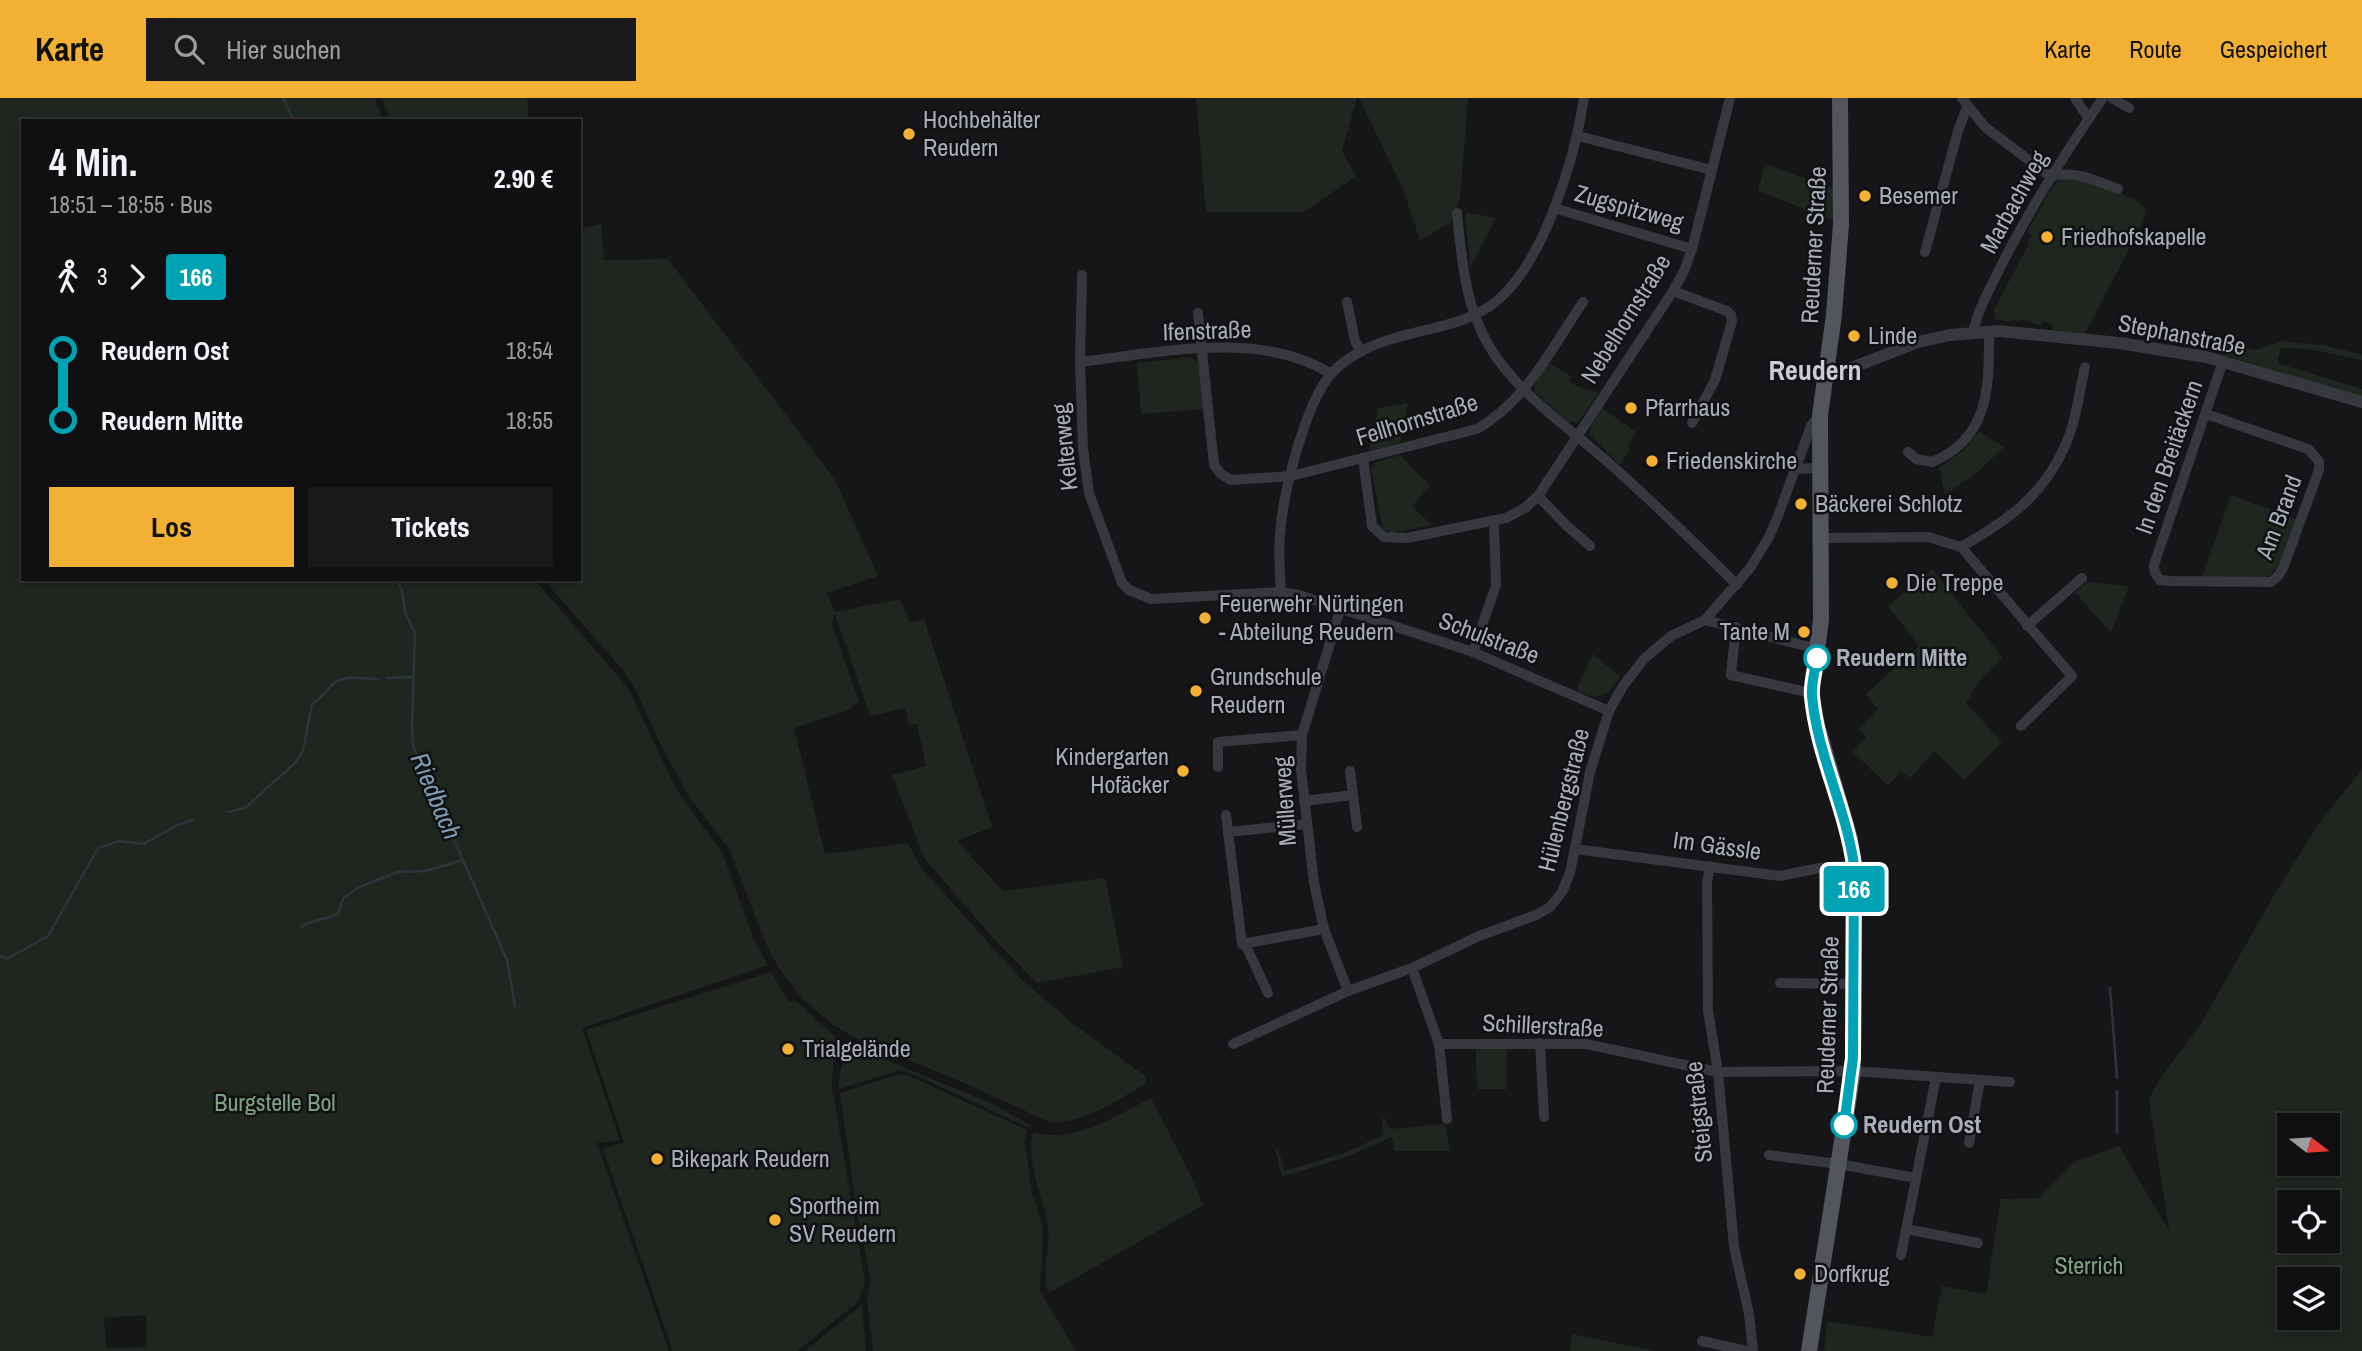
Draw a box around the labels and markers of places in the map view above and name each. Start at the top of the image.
place label: Hochbehälter Reudern [923,103,1040,163]
marker: Hochbehälter Reudern [901,126,917,142]
place label: Besemer [1879,179,1958,211]
marker: Besemer [1857,188,1873,204]
place label: Friedhofskapelle [2061,220,2207,252]
marker: Friedhofskapelle [2039,229,2055,245]
place label: Linde [1868,319,1917,351]
marker: Linde [1846,328,1862,344]
place label: Pfarrhaus [1645,391,1730,423]
marker: Pfarrhaus [1623,400,1639,416]
place label: Friedenskirche [1666,444,1797,476]
marker: Friedenskirche [1644,453,1660,469]
place label: Bäckerei Schlotz [1815,487,1963,519]
marker: Bäckerei Schlotz [1793,496,1809,512]
place label: Die Treppe [1906,566,2003,598]
marker: Die Treppe [1884,575,1900,591]
place label: Feuerwehr Nürtingen - Abteilung Reudern [1219,587,1404,647]
marker: Feuerwehr Nürtingen - Abteilung Reudern [1197,610,1213,626]
place label: Tante M [1720,615,1790,647]
marker: Tante M [1796,624,1812,640]
place label: Reudern Mitte [1836,641,1967,673]
marker: Reudern Mitte [1804,645,1830,671]
place label: Grundschule Reudern [1210,660,1322,720]
marker: Grundschule Reudern [1188,683,1204,699]
place label: Kindergarten Hofäcker [1055,740,1169,800]
marker: Kindergarten Hofäcker [1175,763,1191,779]
place label: Trialgelände [802,1032,911,1064]
marker: Trialgelände [780,1041,796,1057]
place label: Reudern Ost [1863,1108,1982,1140]
marker: Reudern Ost [1831,1112,1857,1138]
place label: Bikepark Reudern [671,1142,830,1174]
marker: Bikepark Reudern [649,1151,665,1167]
place label: Sportheim SV Reudern [789,1189,896,1249]
marker: Sportheim SV Reudern [767,1212,783,1228]
place label: Dorfkrug [1814,1257,1890,1289]
marker: Dorfkrug [1792,1266,1808,1282]

